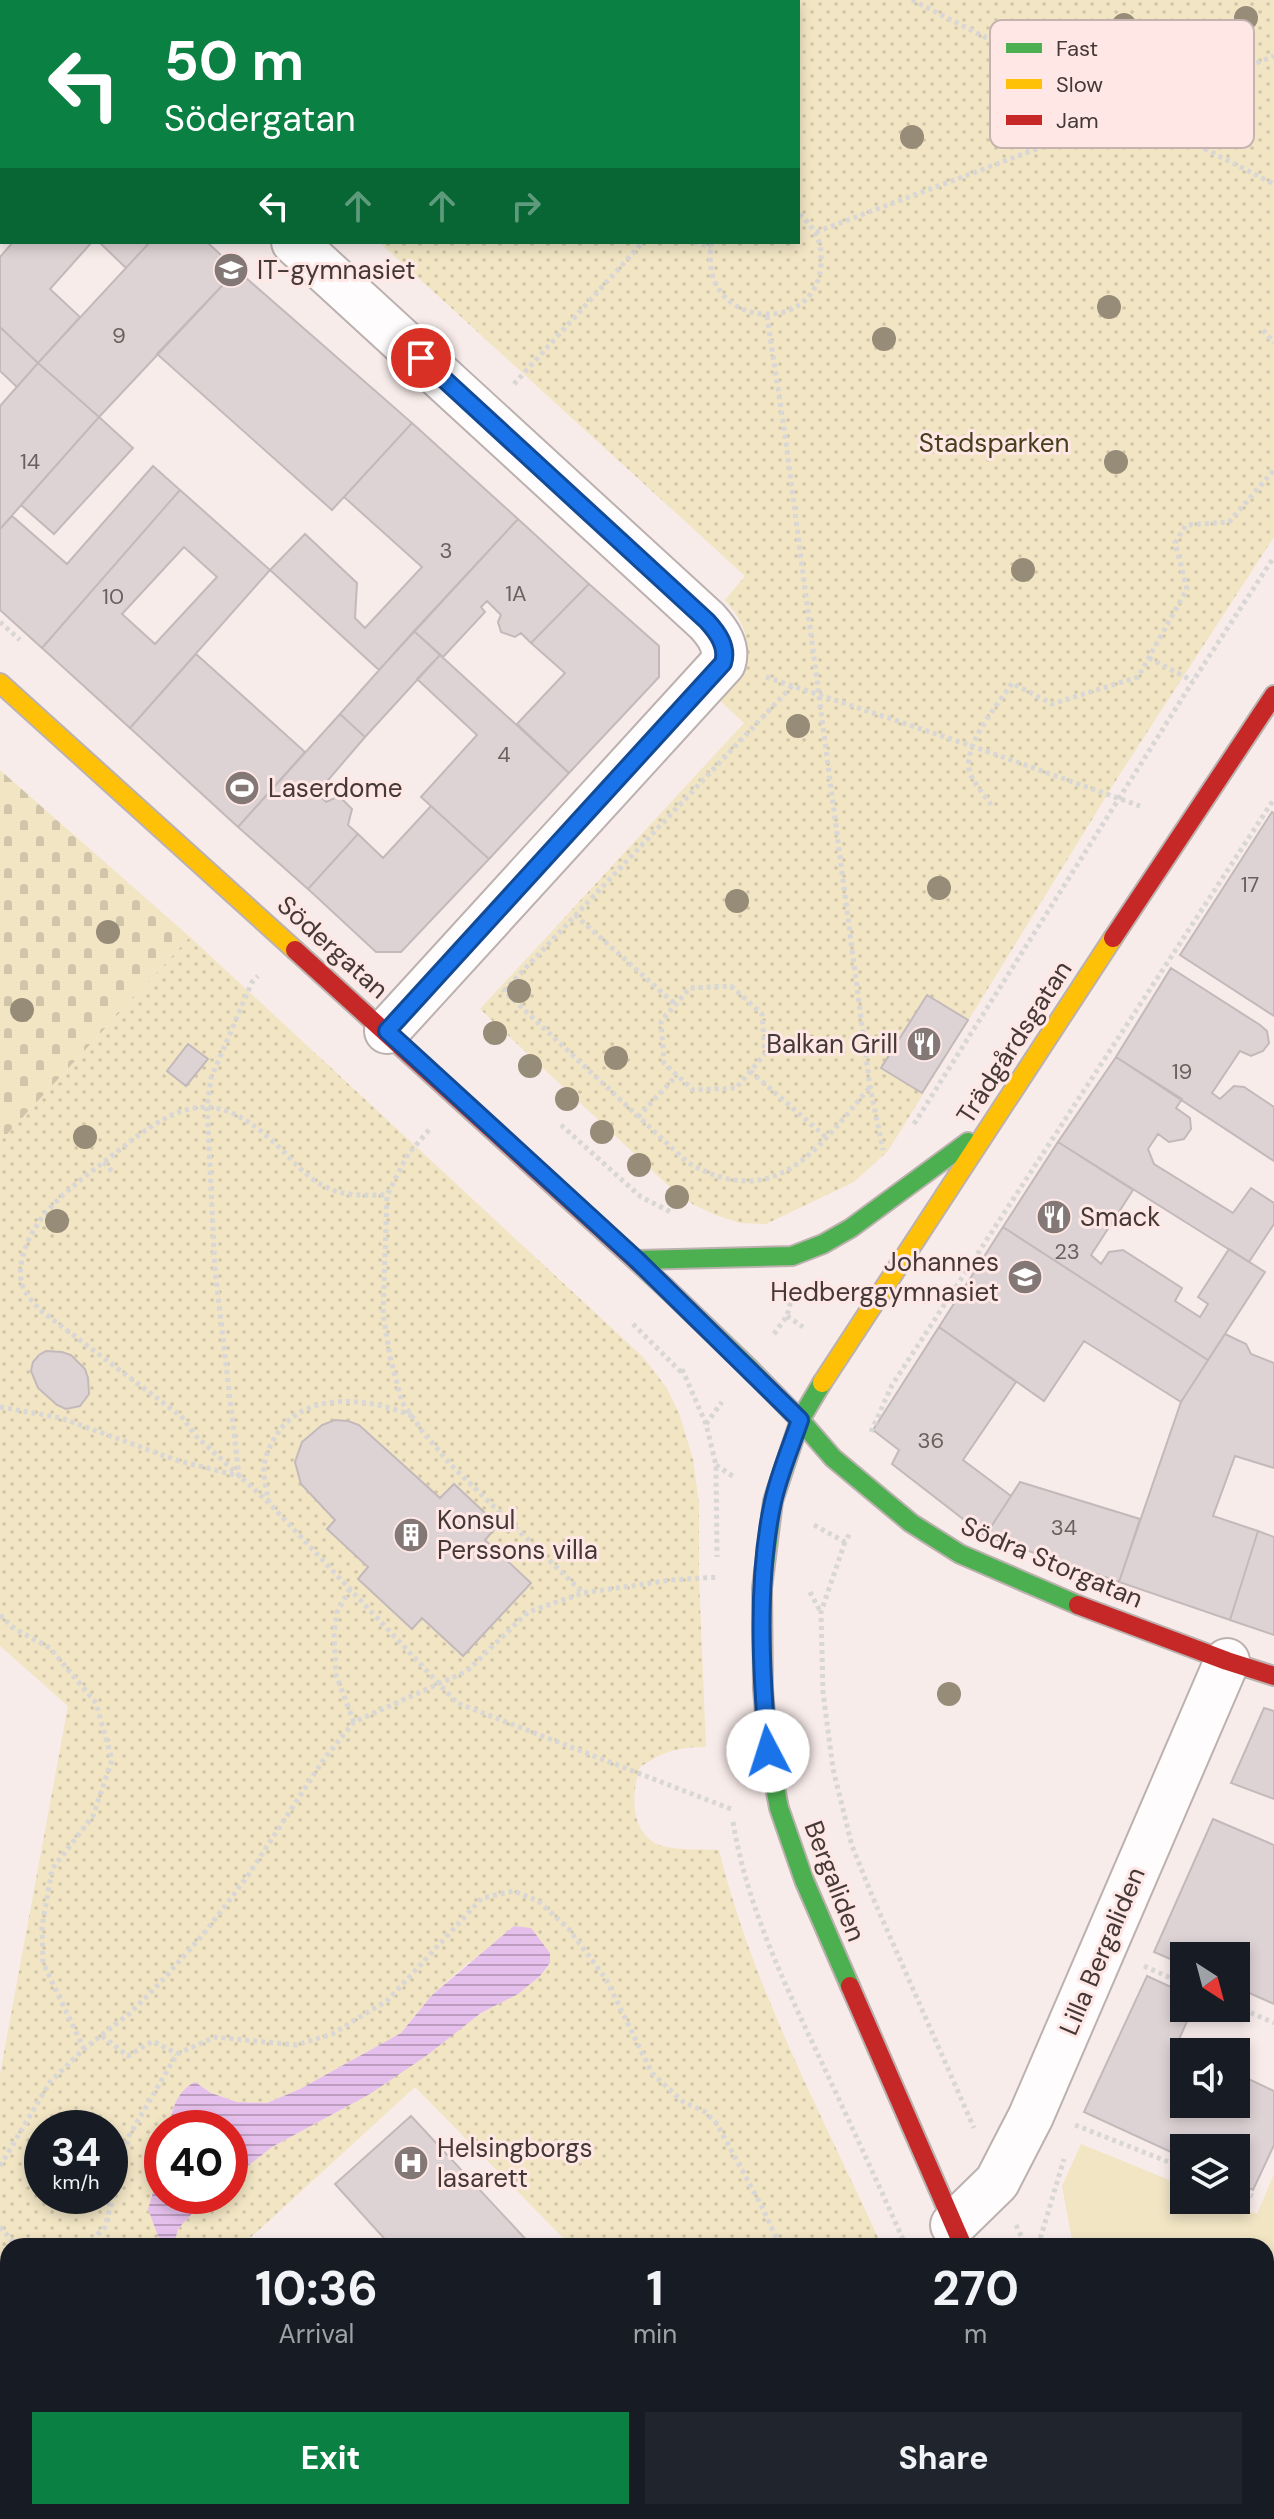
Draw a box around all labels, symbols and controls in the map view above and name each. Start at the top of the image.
legend [990,20,1254,148]
text: 50 m [164,24,304,97]
icon: left [32,32,136,136]
text: Fast [1056,34,1098,63]
text: Slow [1056,70,1103,99]
text: Södergatan [164,95,356,142]
text: Jam [1056,106,1099,135]
icon: left [252,184,296,228]
icon: ahead [336,184,380,228]
icon: ahead [420,184,464,228]
icon: right [504,184,548,228]
school or university icon: IT-gymnasiet [212,251,250,289]
place label: IT-gymnasiet [257,253,415,287]
house number: 9 [112,321,126,350]
pin [387,324,455,392]
icon: arrive [399,336,443,380]
park label: Stadsparken [919,426,1069,460]
house number: 14 [20,447,40,476]
house number: 3 [439,536,453,565]
house number: 1A [505,579,527,608]
house number: 10 [102,582,124,611]
house number: 4 [497,740,511,769]
sports icon: Laserdome [223,769,261,807]
place label: Laserdome [268,771,402,805]
house number: 17 [1241,870,1259,899]
street label: Södergatan [270,888,396,1006]
street label: Trädgårdsgatan [949,954,1079,1130]
restaurant icon: Balkan Grill [905,1025,943,1063]
place label: Balkan Grill [766,1027,898,1061]
house number: 19 [1172,1057,1192,1086]
restaurant icon: Smack [1035,1198,1073,1236]
place label: Smack [1080,1200,1160,1234]
house number: 23 [1054,1237,1080,1266]
place label: Johannes Hedberggymnasiet [770,1245,999,1309]
school or university icon: Johannes Hedberggymnasiet [1006,1258,1044,1296]
house number: 36 [918,1426,944,1455]
place label: Konsul Perssons villa [437,1503,598,1567]
street label: Södra Storgatan [956,1508,1148,1616]
house number: 34 [1051,1513,1077,1542]
building icon: Konsul Perssons villa [392,1516,430,1554]
position arrow [726,1709,810,1793]
street label: Bergaliden [796,1816,874,1946]
street label: Lilla Bergaliden [1051,1862,1153,2040]
north arrow [1170,1942,1250,2022]
map controls [1170,1942,1250,2214]
button: sound [1170,2038,1250,2118]
speed limit sign: 40 [144,2110,248,2214]
text: 34 [51,2126,101,2178]
place label: Helsingborgs lasarett [437,2131,593,2195]
button: layers [1170,2134,1250,2214]
hospital icon: Helsingborgs lasarett [392,2144,430,2182]
text: km/h [52,2169,100,2195]
text: 10:36 [255,2257,378,2320]
text: 1 [646,2257,664,2320]
text: 270 [932,2257,1019,2320]
text: Arrival [279,2317,354,2351]
text: min [633,2317,677,2351]
text: m [964,2317,987,2351]
button: Exit [32,2412,629,2504]
button: Share [645,2412,1242,2504]

